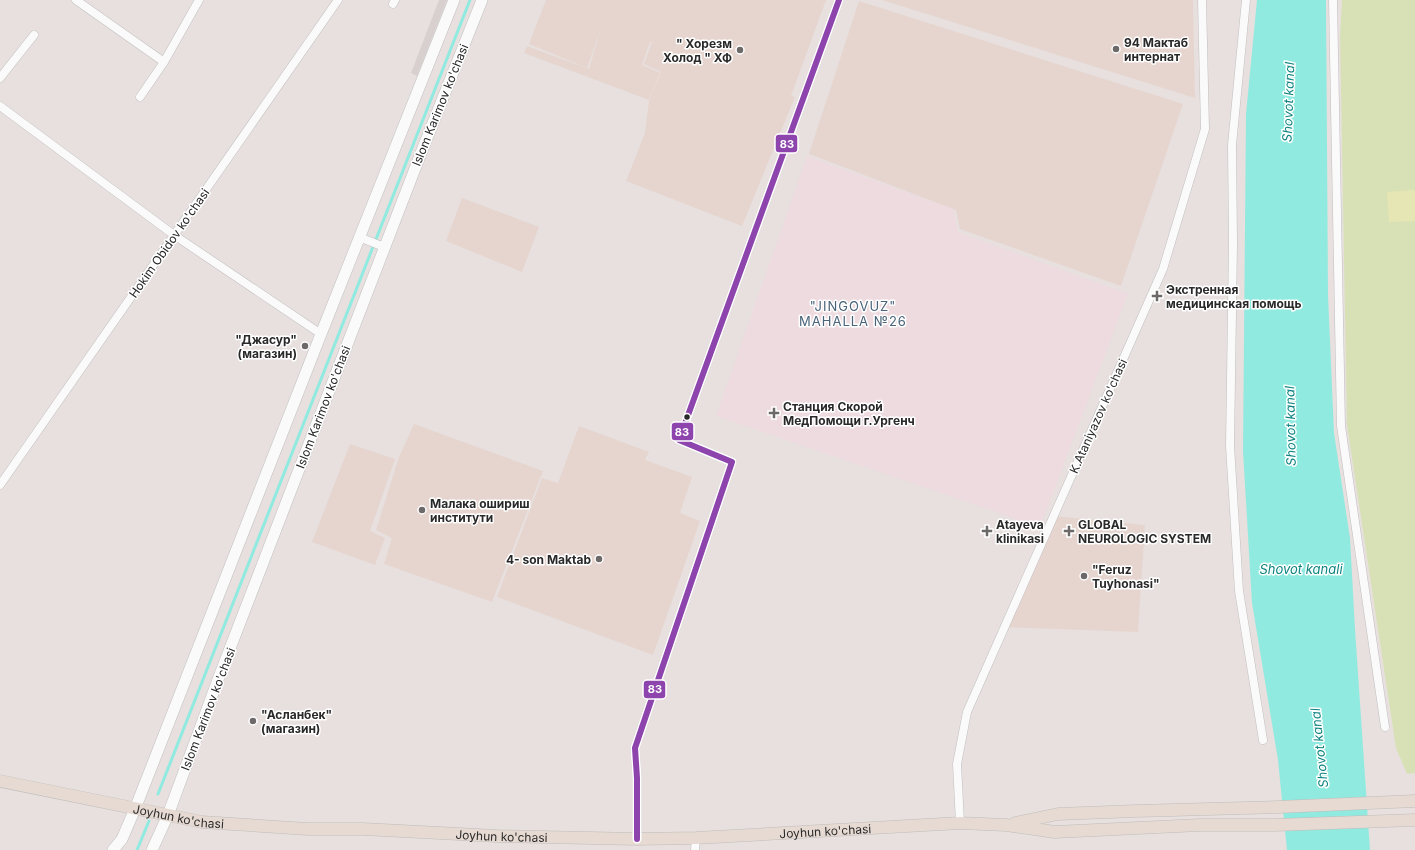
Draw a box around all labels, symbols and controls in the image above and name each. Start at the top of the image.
place label: 94 Мактаб интернат [1124,35,1188,64]
place label: " Хорезм Холод " ХФ [663,36,732,65]
street label: Islom Karimov ko'chasi [409,42,471,168]
marker: 94 Мактаб интернат [1111,44,1121,54]
marker: " Хорезм Холод " ХФ [735,45,745,55]
water label: Shovot kanal [1279,61,1297,142]
line badge: 83 [775,134,798,153]
text: 83 [780,137,794,151]
street label: Hokim Obidov ko'chasi [126,185,212,301]
place label: Экстренная медицинская помощь [1166,282,1302,311]
marker: Экстренная медицинская помощь [1151,290,1163,302]
district label: "JINGOVUZ" MAHALLA №26 [799,298,907,329]
place label: "Джасур" (магазин) [235,332,297,361]
marker: "Джасур" (магазин) [300,341,310,351]
street label: Islom Karimov ko'chasi [293,343,353,470]
street label: K.Ataniyazov ko'chasi [1066,356,1130,476]
water label: Shovot kanal [1281,385,1299,466]
place label: Станция Скорой МедПомощи г.Ургенч [783,399,915,428]
marker: Станция Скорой МедПомощи г.Ургенч [768,407,780,419]
unlabelled marker [682,412,692,422]
line badge: 83 [671,422,694,441]
text: 83 [675,425,689,439]
place label: Малака ошириш институти [430,496,530,525]
marker: Малака ошириш институти [417,505,427,515]
place label: Atayeva klinikasi [996,517,1044,546]
place label: GLOBAL NEUROLOGIC SYSTEM [1078,517,1211,546]
marker: Atayeva klinikasi [981,525,993,537]
marker: GLOBAL NEUROLOGIC SYSTEM [1063,525,1075,537]
place label: 4- son Maktab [506,552,591,567]
marker: 4- son Maktab [594,554,604,564]
water label: Shovot kanali [1259,561,1343,577]
place label: "Feruz Tuyhonasi" [1092,562,1160,591]
marker: "Feruz Tuyhonasi" [1079,571,1089,581]
street label: Islom Karimov ko'chasi [178,645,238,772]
line badge: 83 [643,680,666,699]
text: 83 [648,682,662,696]
place label: "Асланбек" (магазин) [261,707,332,736]
water label: Shovot kanal [1307,707,1331,789]
marker: "Асланбек" (магазин) [248,716,258,726]
street label: Joyhun ko'chasi [132,801,224,831]
street label: Joyhun ko'chasi [779,821,872,841]
street label: Joyhun ko'chasi [455,826,548,845]

